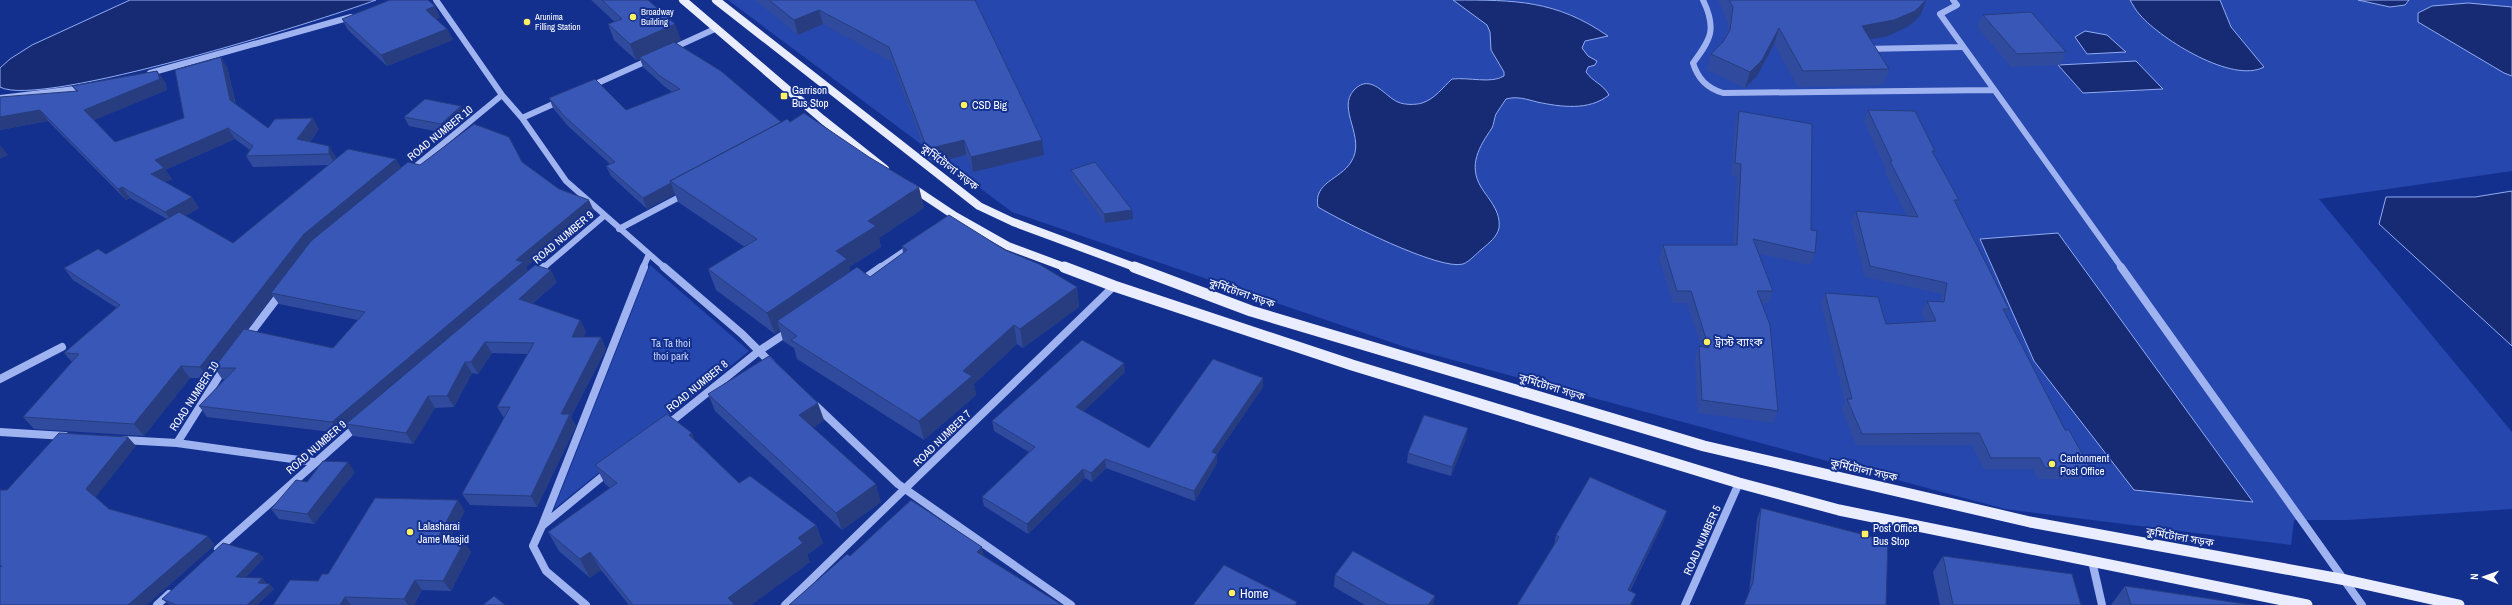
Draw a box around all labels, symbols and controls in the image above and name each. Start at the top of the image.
place label: Broadway Building [641,6,674,28]
place label: Arunima Filling Station [534,11,581,33]
marker: Broadway Building [628,12,638,22]
marker: Arunima Filling Station [522,17,532,27]
place label: Garrison Bus Stop [792,83,829,110]
marker: Garrison Bus Stop [779,91,789,101]
place label: CSD Big [972,98,1007,112]
marker: CSD Big [959,100,969,110]
street label: ROAD NUMBER 10 [404,102,476,164]
street label: কুর্মিটোলা সড়ক [918,140,982,193]
street label: ROAD NUMBER 9 [530,207,596,267]
street label: কুর্মিটোলা সড়ক [1206,275,1277,311]
place label: ট্রাস্ট ব্যাংক [1714,335,1763,349]
park label: Ta Ta thoi thoi park [651,336,691,363]
marker: ট্রাস্ট ব্যাংক [1702,337,1712,347]
street label: ROAD NUMBER 8 [663,357,731,415]
street label: ROAD NUMBER 10 [166,359,222,433]
street label: কুর্মিটোলা সড়ক [1516,370,1587,404]
street label: ROAD NUMBER 7 [910,407,974,469]
street label: ROAD NUMBER 9 [283,417,349,477]
place label: Cantonment Post Office [2060,451,2110,478]
street label: কুর্মিটোলা সড়ক [1828,455,1899,485]
marker: Cantonment Post Office [2047,459,2057,469]
street label: ROAD NUMBER 5 [1680,503,1724,577]
place label: Lalasharai Jame Masjid [418,519,469,546]
place label: Post Office Bus Stop [1873,521,1917,548]
street label: কুর্মিটোলা সড়ক [2144,524,2215,550]
marker: Lalasharai Jame Masjid [405,527,415,537]
marker: Post Office Bus Stop [1860,529,1870,539]
north arrow [2464,557,2504,597]
text: N [2467,573,2481,580]
place label: Home [1240,585,1269,602]
marker: Home [1227,588,1237,598]

